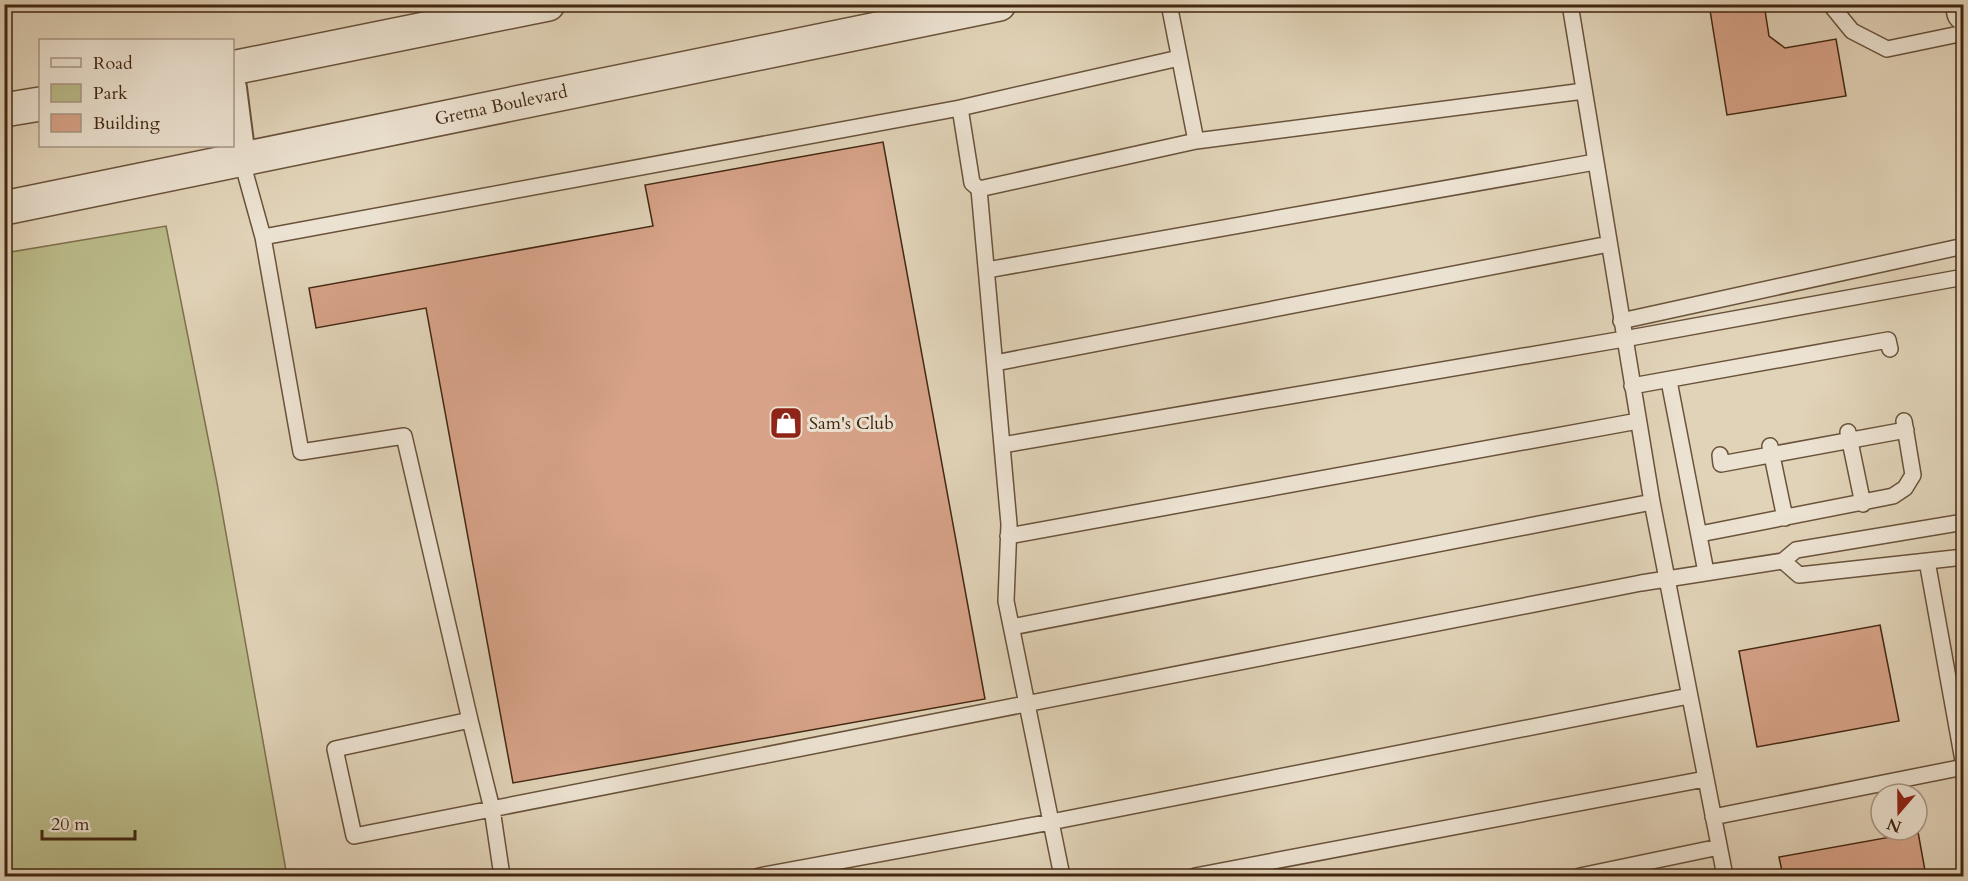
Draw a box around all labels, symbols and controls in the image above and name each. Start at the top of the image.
legend [39,39,234,147]
text: Road [93,51,133,76]
street label: Gretna Boulevard [432,79,570,132]
text: Park [93,81,128,106]
text: Building [93,111,161,136]
shop icon: Sam's Club [768,405,804,441]
place label: Sam's Club [809,411,894,436]
north arrow [1869,782,1929,842]
scale bar [42,803,135,841]
text: 20 m [51,812,90,837]
text: N [1884,812,1905,838]

